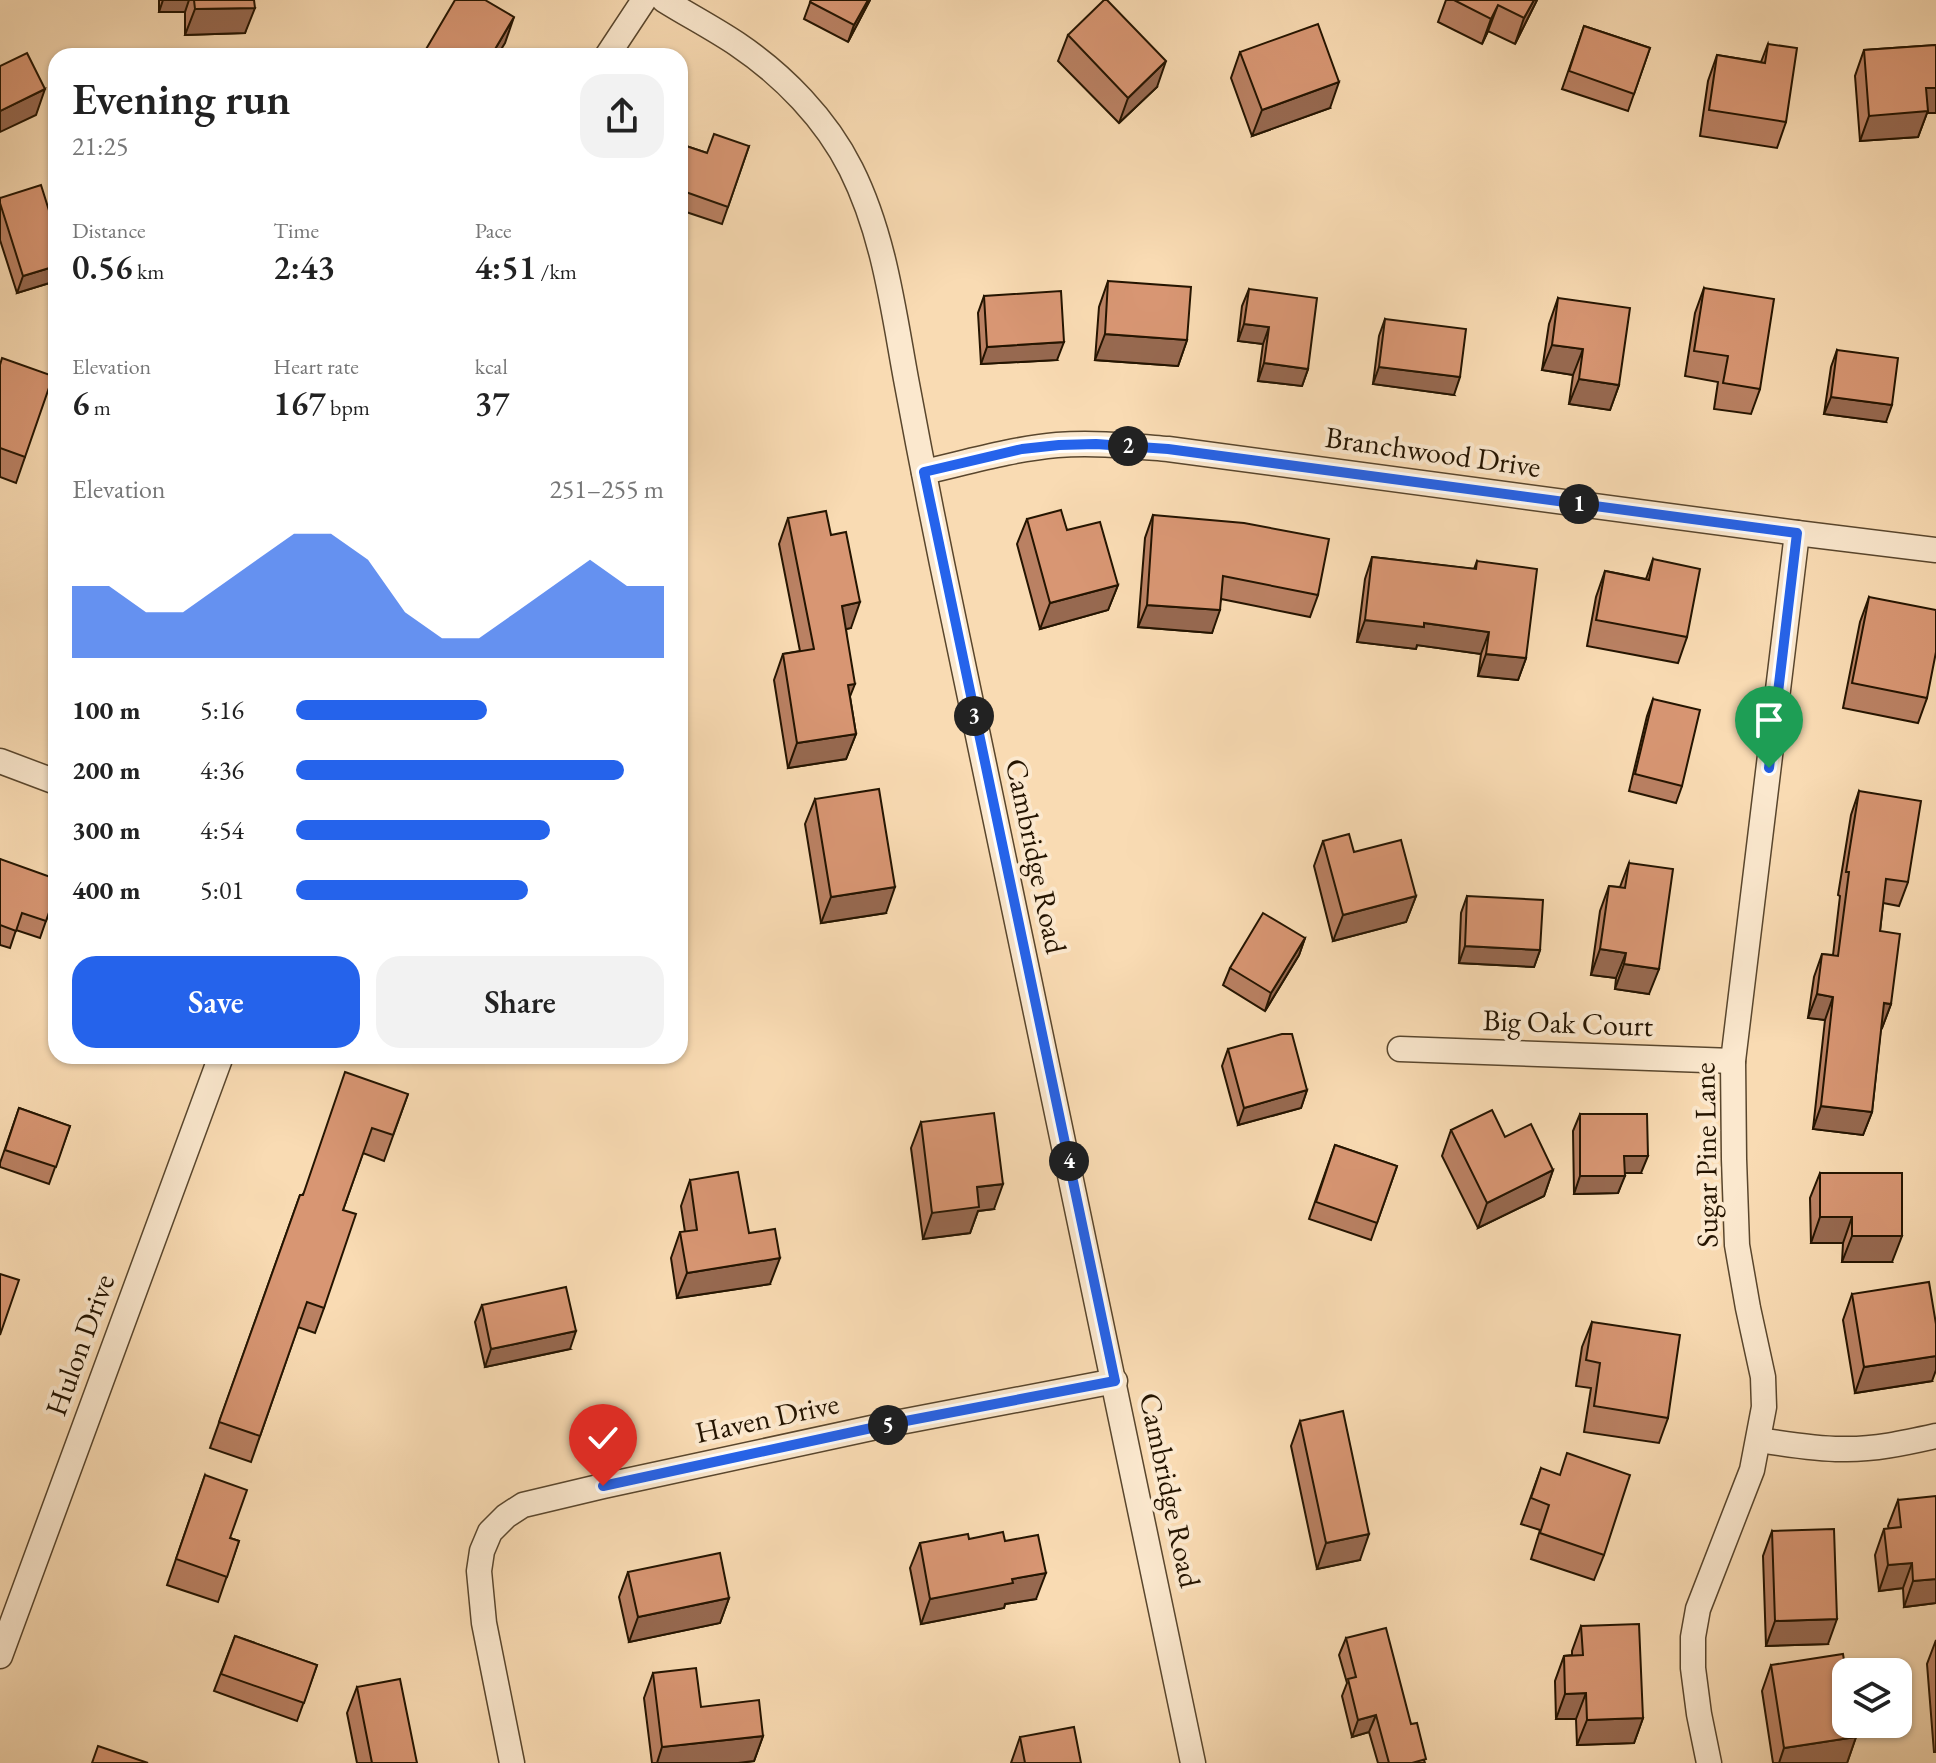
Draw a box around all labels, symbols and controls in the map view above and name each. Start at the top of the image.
text: Evening run [72,70,291,127]
button: share [580,74,664,158]
text: 21:25 [72,129,128,163]
text: Distance [72,216,145,245]
text: Time [273,216,319,245]
text: Pace [475,216,512,245]
text: 0.56 [72,245,133,289]
text: 2:43 [273,245,335,289]
text: 4:51 [475,245,536,289]
text: km [133,257,164,286]
text: /km [536,257,577,286]
text: Elevation [72,352,151,381]
text: Heart rate [273,352,359,381]
text: kcal [475,352,508,381]
text: 6 [72,381,89,425]
text: 167 [273,381,326,425]
text: 37 [475,381,510,425]
text: m [89,393,111,422]
text: bpm [326,393,370,422]
street label: Branchwood Drive [1323,417,1543,486]
pin: 2 [1108,426,1148,466]
text: 2 [1122,431,1134,460]
text: Elevation [72,472,166,506]
text: 251–255 m [549,472,664,506]
pin: 1 [1559,484,1599,524]
text: 1 [1573,489,1585,518]
pin [1735,686,1803,768]
text: 100 m [72,693,140,727]
text: 5:16 [200,693,244,727]
pin: 3 [954,696,994,736]
icon: arrive [1747,698,1791,742]
text: 3 [968,701,980,730]
text: 200 m [72,753,140,787]
text: 4:36 [200,753,244,787]
street label: Cambridge Road [997,755,1076,958]
text: 300 m [72,813,140,847]
text: 4:54 [200,813,244,847]
text: 400 m [72,873,140,907]
text: 5:01 [200,873,244,907]
button: Save [72,956,360,1048]
button: Share [376,956,664,1048]
street label: Big Oak Court [1482,1000,1654,1045]
street label: Sugar Pine Lane [1684,1062,1727,1248]
pin: 4 [1049,1141,1089,1181]
text: 4 [1063,1146,1075,1175]
street label: Hulon Drive [36,1269,123,1421]
street label: Haven Drive [692,1383,842,1452]
street label: Cambridge Road [1131,1389,1210,1592]
pin [569,1404,637,1486]
pin: 5 [868,1405,908,1445]
text: 5 [882,1410,894,1439]
icon: check [581,1416,625,1460]
map controls [1832,1658,1912,1738]
button: layers [1832,1658,1912,1738]

